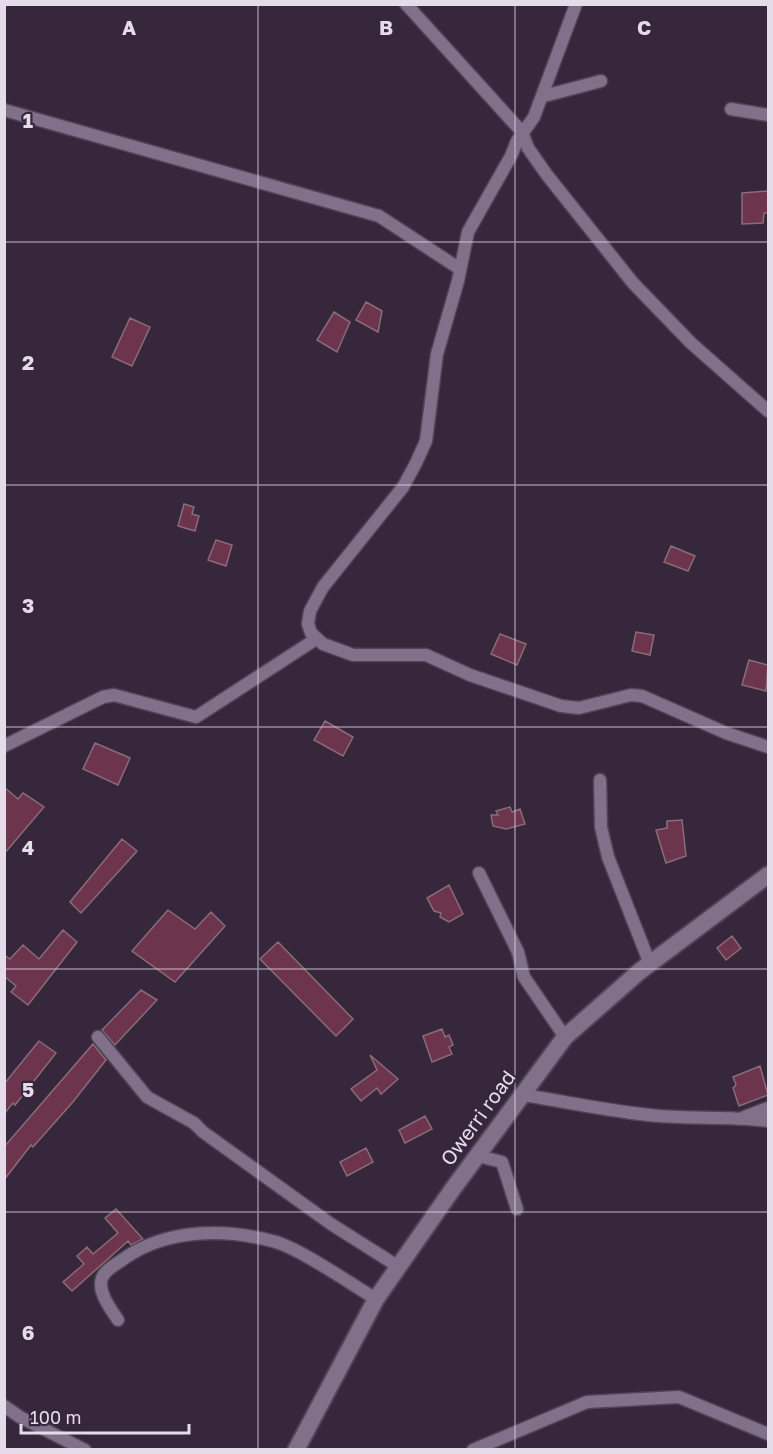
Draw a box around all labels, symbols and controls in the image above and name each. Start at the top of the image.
text: A [122,15,136,39]
text: B [379,15,393,39]
text: C [637,15,651,39]
text: 1 [23,108,33,132]
text: 2 [22,350,34,374]
text: 3 [22,593,34,617]
text: 4 [22,835,34,859]
street label: Owerri road [435,1065,520,1170]
text: 5 [22,1077,34,1101]
text: 6 [22,1320,34,1344]
scale bar [21,1397,189,1435]
text: 100 m [30,1406,81,1428]

